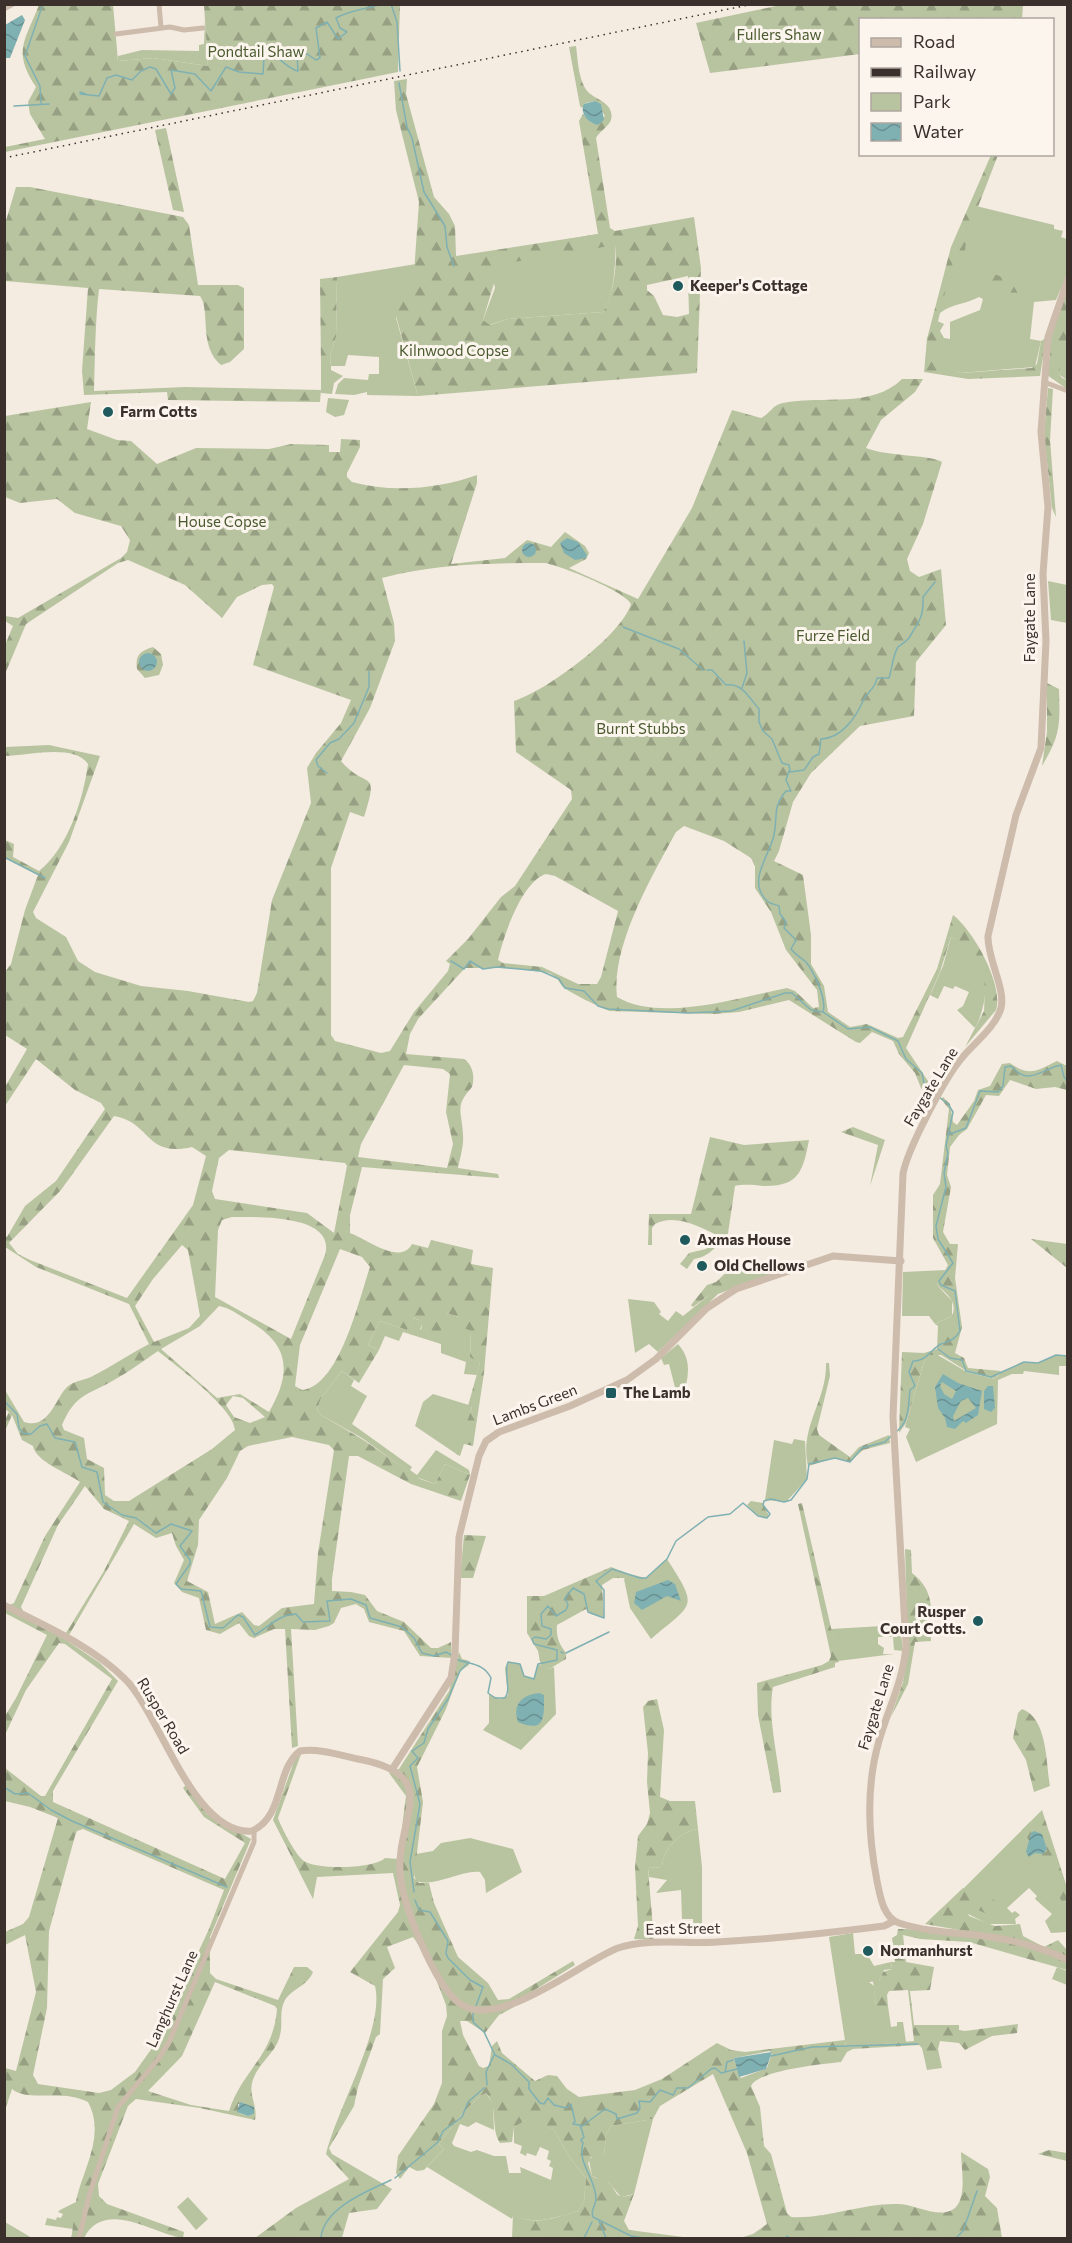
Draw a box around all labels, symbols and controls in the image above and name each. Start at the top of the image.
legend [859,18,1054,156]
park label: Fullers Shaw [737,25,821,43]
text: Road [913,30,955,52]
park label: Pondtail Shaw [208,42,304,60]
text: Railway [913,60,976,82]
text: Park [913,90,951,112]
text: Water [913,120,964,142]
place label: Keeper's Cottage [690,276,808,294]
marker: Keeper's Cottage [671,279,685,293]
park label: Kilnwood Copse [399,341,509,359]
place label: Farm Cotts [120,402,197,420]
marker: Farm Cotts [101,405,115,419]
park label: House Copse [178,512,267,530]
street label: Faygate Lane [1020,573,1038,663]
park label: Furze Field [796,626,870,644]
park label: Burnt Stubbs [596,719,686,737]
street label: Faygate Lane [899,1044,961,1129]
place label: Axmas House [697,1230,791,1248]
marker: Axmas House [678,1233,692,1247]
place label: Old Chellows [714,1256,805,1274]
marker: Old Chellows [695,1259,709,1273]
street label: Lambs Green [490,1380,579,1428]
place label: The Lamb [623,1383,691,1401]
marker: The Lamb [604,1386,618,1400]
place label: Rusper Court Cotts. [880,1602,966,1637]
marker: Rusper Court Cotts. [971,1614,985,1628]
street label: Faygate Lane [853,1661,897,1752]
street label: Rusper Road [134,1674,194,1757]
street label: East Street [645,1918,721,1938]
place label: Normanhurst [880,1941,973,1959]
marker: Normanhurst [861,1944,875,1958]
street label: Langhurst Lane [142,1947,201,2050]

